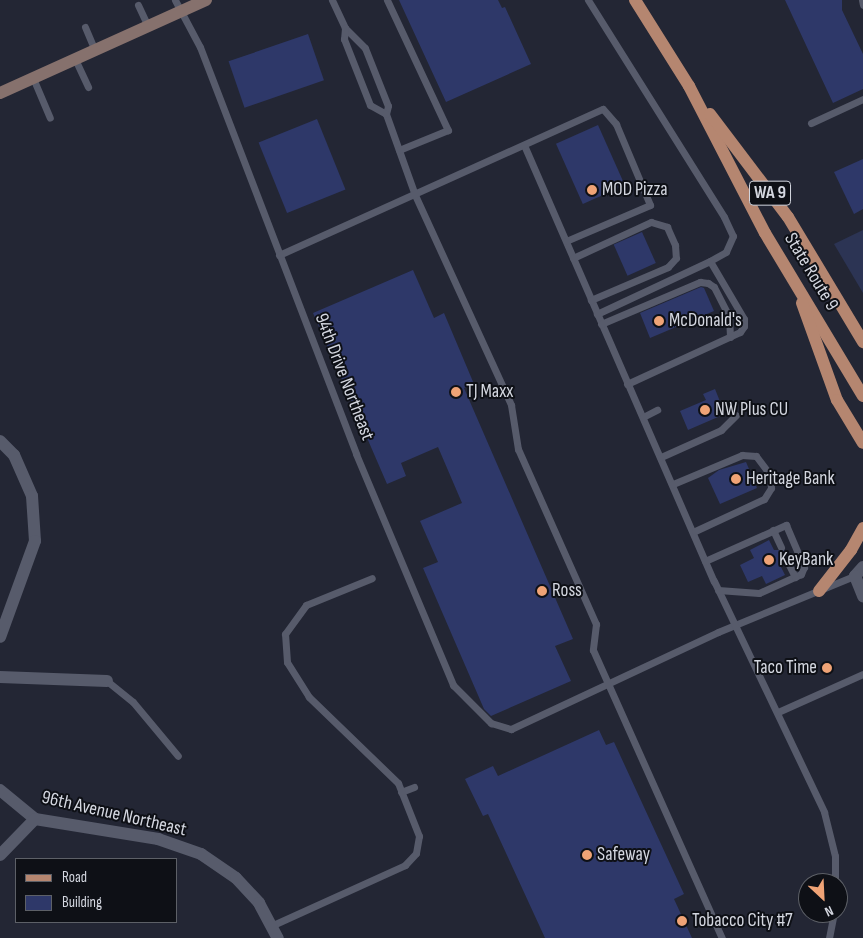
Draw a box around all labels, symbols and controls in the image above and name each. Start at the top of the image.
road number: WA 9 [749,178,791,208]
place label: MOD Pizza [602,179,668,201]
marker: MOD Pizza [586,184,598,196]
street label: State Route 9 [779,229,843,315]
street label: 94th Drive Northeast [309,310,379,444]
place label: McDonald's [669,310,742,332]
marker: McDonald's [653,315,665,327]
place label: TJ Maxx [466,381,513,403]
marker: TJ Maxx [450,386,462,398]
place label: NW Plus CU [715,399,788,421]
marker: NW Plus CU [699,404,711,416]
place label: Heritage Bank [746,468,835,490]
marker: Heritage Bank [730,473,742,485]
place label: KeyBank [779,549,833,571]
marker: KeyBank [763,554,775,566]
place label: Ross [552,580,582,602]
marker: Ross [536,585,548,597]
place label: Taco Time [754,657,817,679]
marker: Taco Time [821,662,833,674]
street label: 96th Avenue Northeast [39,786,189,842]
place label: Safeway [597,844,650,866]
marker: Safeway [581,849,593,861]
legend [15,858,178,923]
text: Road [62,868,87,887]
north arrow [798,873,848,923]
text: Building [62,893,102,912]
text: N [822,902,836,920]
place label: Tobacco City #7 [692,910,793,932]
marker: Tobacco City #7 [676,915,688,927]

